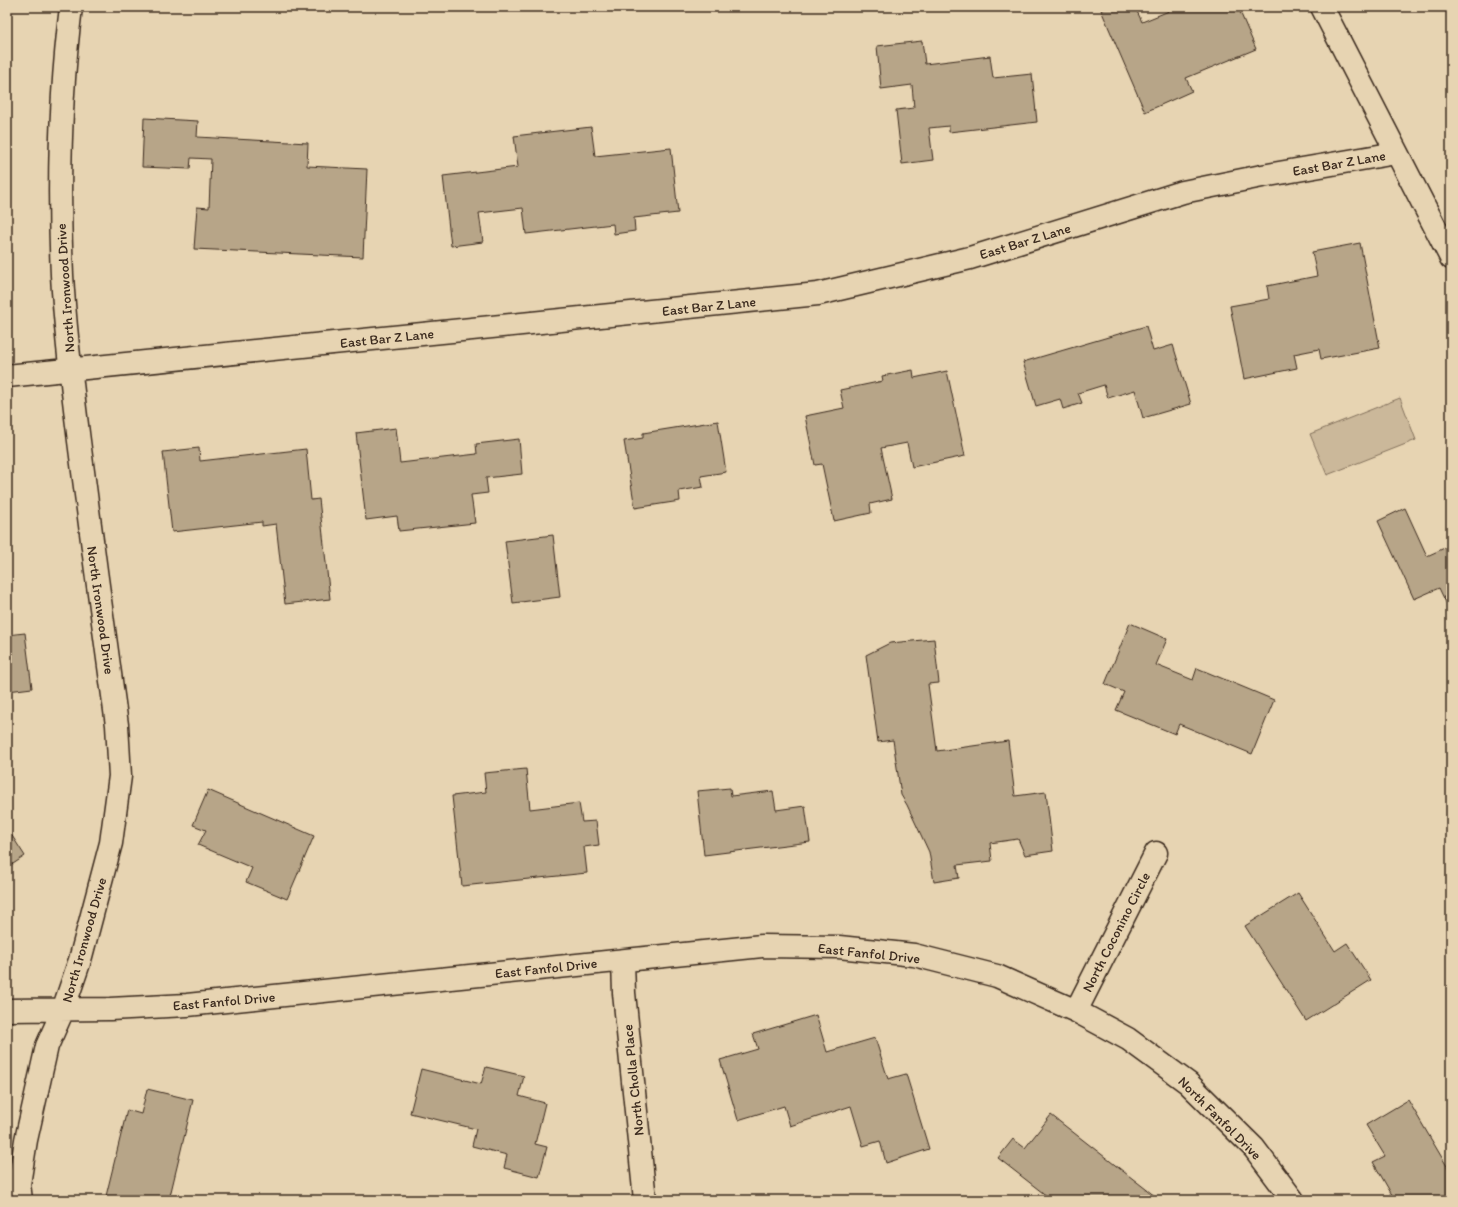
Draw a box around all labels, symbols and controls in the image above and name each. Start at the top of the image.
street label: East Bar Z Lane [1291,147,1387,180]
street label: East Bar Z Lane [978,219,1073,263]
street label: North Ironwood Drive [52,223,78,353]
street label: East Bar Z Lane [661,293,757,320]
street label: East Bar Z Lane [339,325,435,352]
street label: North Ironwood Drive [83,545,118,676]
street label: North Coconino Circle [1079,869,1154,995]
street label: North Ironwood Drive [58,875,111,1005]
street label: East Fanfol Drive [817,940,921,967]
street label: East Fanfol Drive [494,955,598,982]
street label: East Fanfol Drive [172,989,276,1014]
street label: North Cholla Place [619,1023,648,1137]
street label: North Fanfol Drive [1174,1073,1265,1164]

